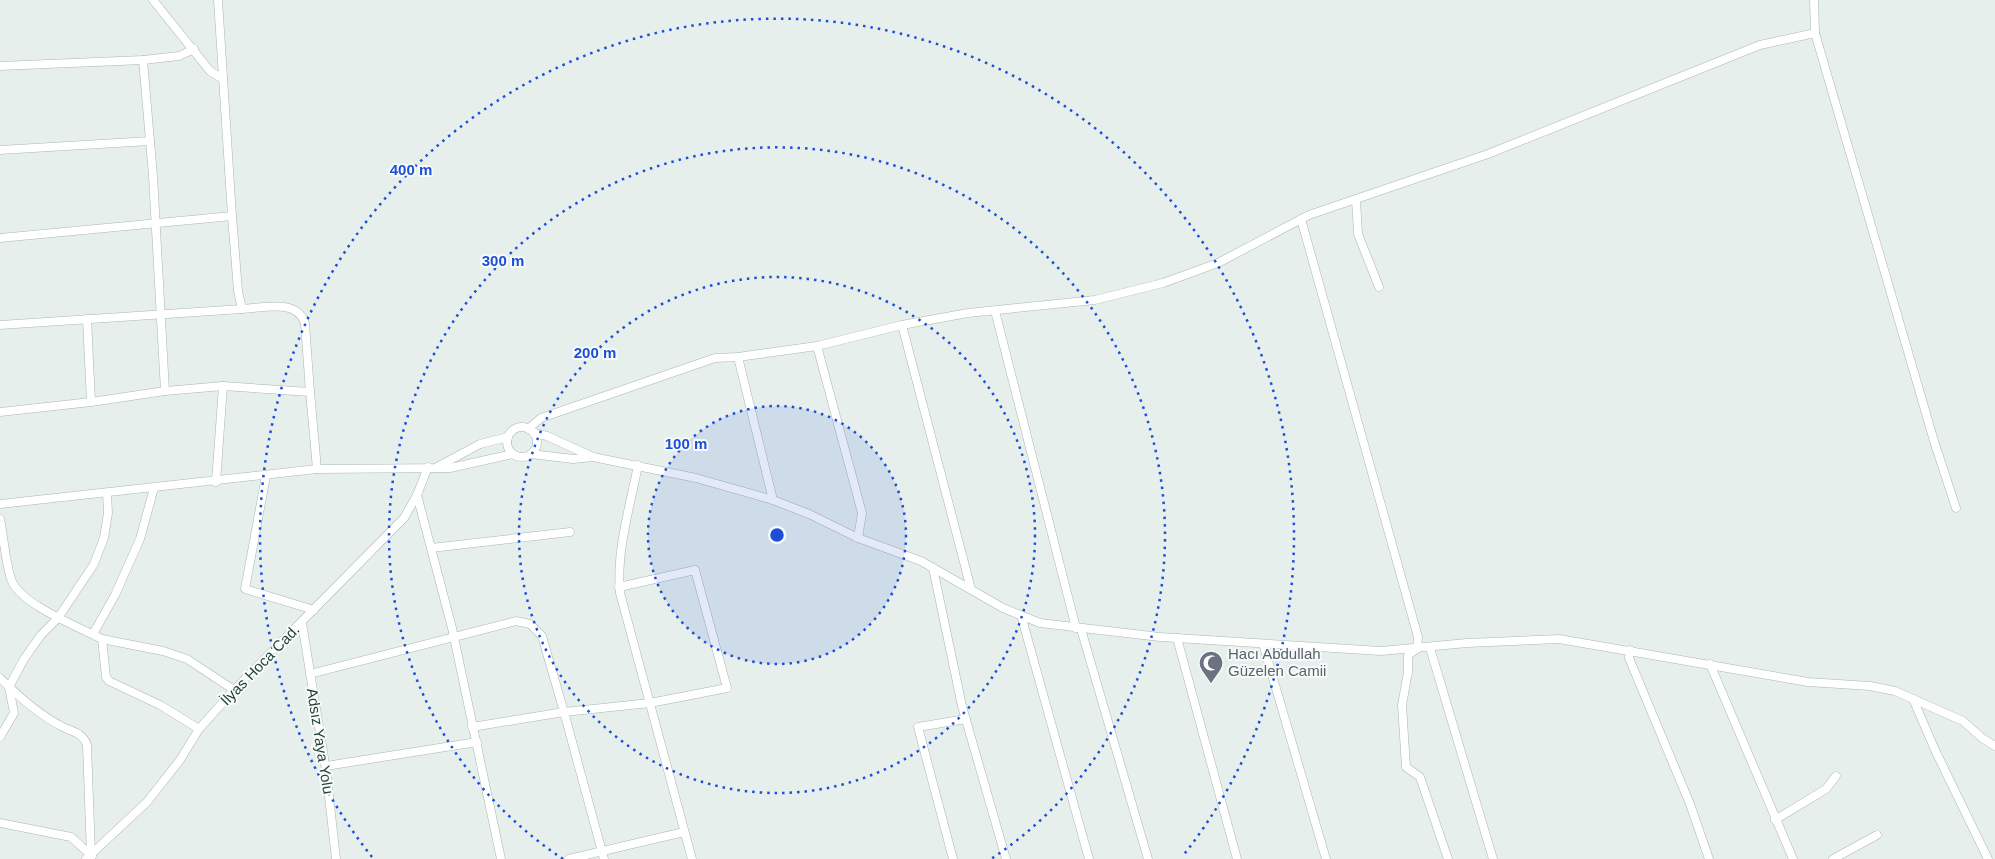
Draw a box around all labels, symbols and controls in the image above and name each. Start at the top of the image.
text: 400 m [390,161,432,178]
text: 300 m [482,252,524,269]
text: 200 m [574,344,616,361]
text: 100 m [665,435,707,452]
centre of rings [768,526,786,544]
street label: İlyas Hoca Cad. [217,621,303,709]
place label: Hacı Abdullah Güzelen Camii [1228,645,1326,679]
mosque icon: Hacı Abdullah Güzelen Camii [1198,650,1224,684]
street label: Adsız Yaya Yolu [304,687,337,795]

